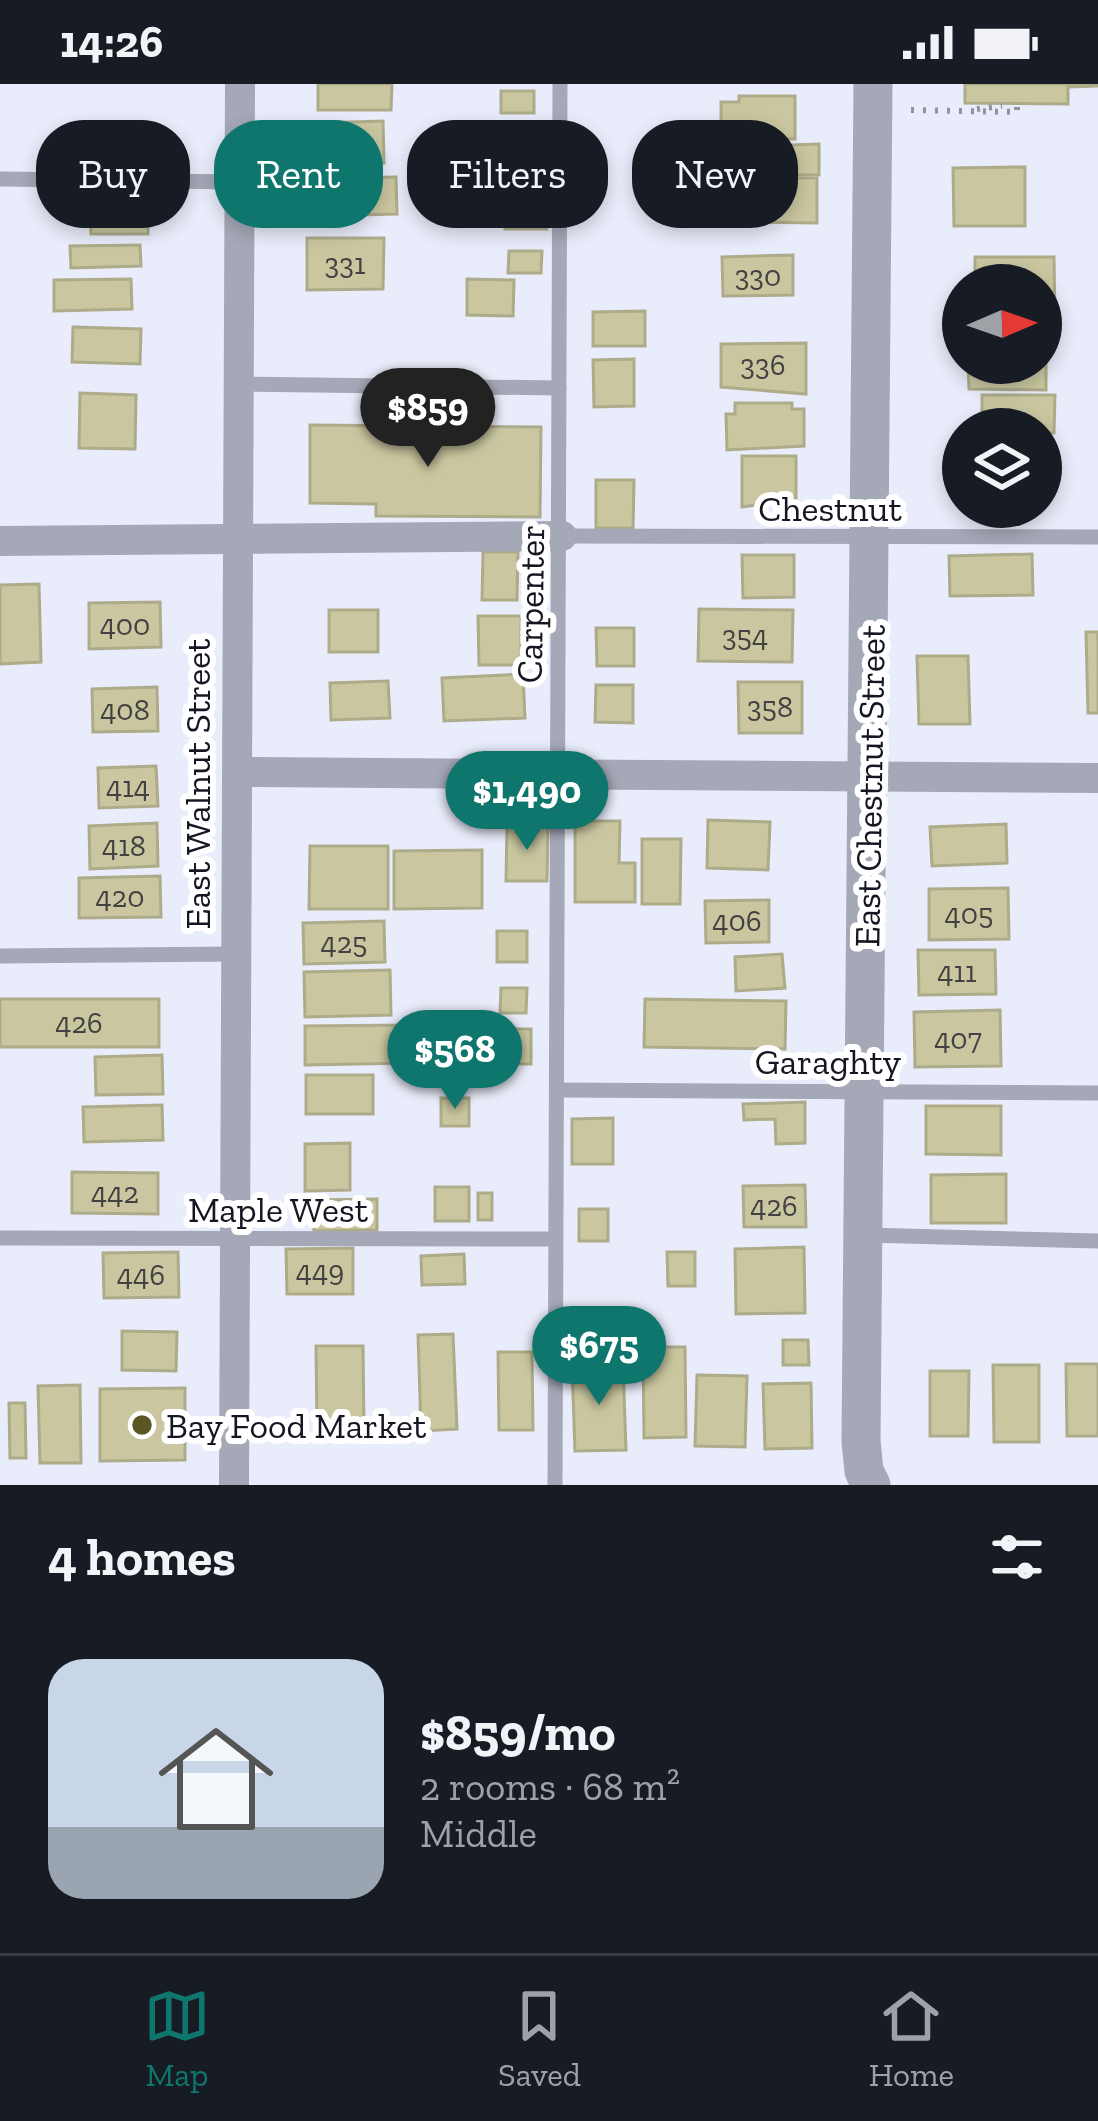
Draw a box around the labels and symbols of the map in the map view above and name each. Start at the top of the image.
house number: 331 [325,246,365,282]
house number: 330 [735,258,781,294]
north arrow [942,264,1062,384]
house number: 336 [740,347,786,383]
pin: $859 [357,368,499,470]
street label: Chestnut [758,487,902,530]
street label: Carpenter [508,524,553,684]
house number: 400 [100,607,150,643]
house number: 354 [722,618,768,654]
street label: East Chestnut Street [845,624,894,948]
street label: East Walnut Street [176,638,219,929]
house number: 358 [747,689,793,725]
house number: 408 [100,692,150,728]
pin: $1,490 [429,751,625,853]
house number: 414 [106,769,150,805]
house number: 418 [102,828,146,864]
house number: 420 [96,879,144,915]
house number: 405 [945,896,993,932]
house number: 406 [712,903,762,939]
house number: 425 [321,925,367,961]
house number: 411 [937,954,977,990]
house number: 426 [55,1005,103,1041]
pin: $568 [384,1010,526,1112]
house number: 407 [934,1021,982,1057]
street label: Garaghty [755,1040,902,1083]
house number: 442 [91,1175,139,1211]
street label: Maple West [188,1188,369,1231]
house number: 426 [750,1188,798,1224]
house number: 449 [296,1253,344,1289]
house number: 446 [117,1257,165,1293]
pin: $675 [528,1306,670,1408]
place label: Bay Food Market [166,1404,427,1447]
marker: Bay Food Market [129,1412,155,1438]

